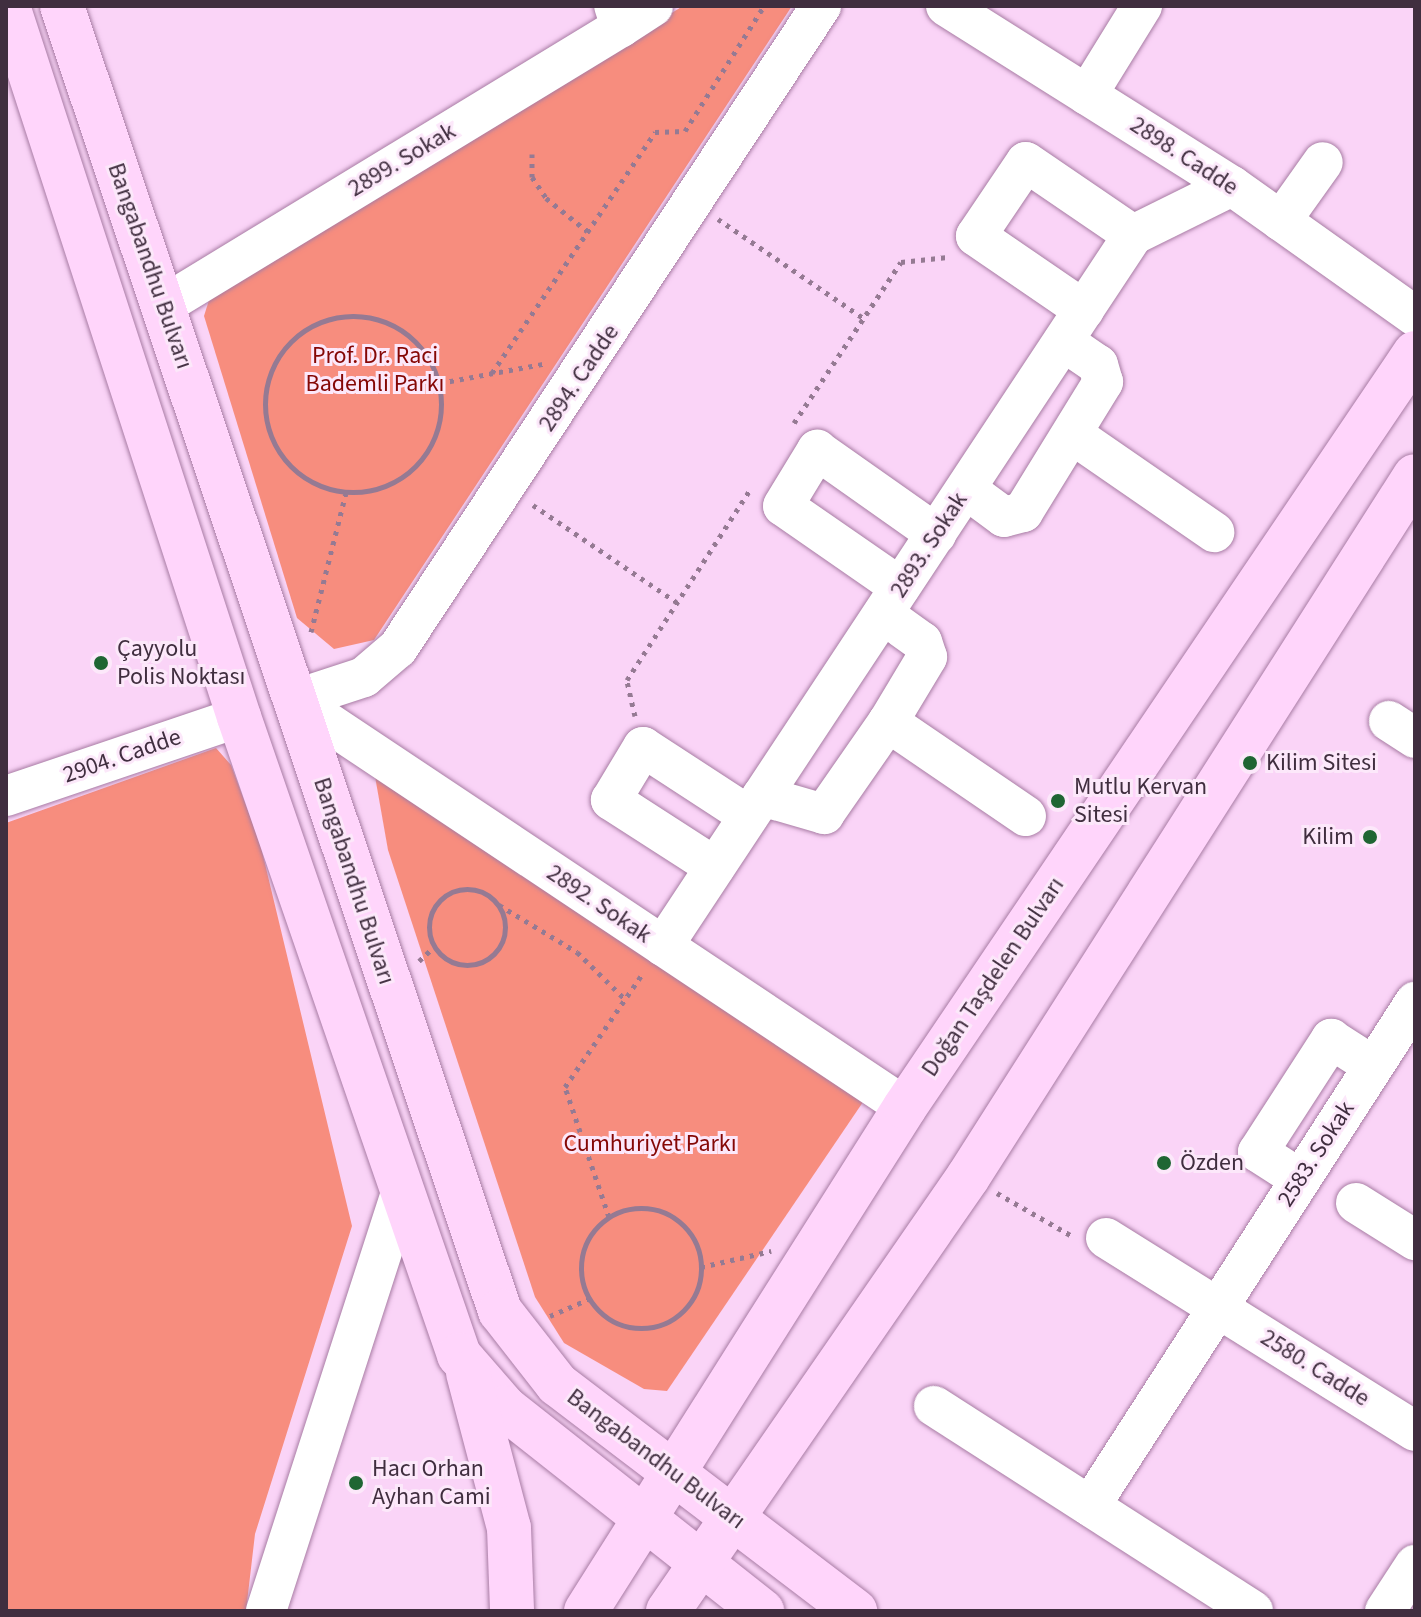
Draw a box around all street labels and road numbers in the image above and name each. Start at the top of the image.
street label: 2898. Cadde [1125,110,1243,202]
street label: 2899. Sokak [343,117,461,203]
street label: Bangabandhu Bulvarı [101,159,199,373]
street label: 2894. Cadde [533,319,625,437]
street label: 2893. Sokak [884,487,974,603]
street label: 2904. Cadde [59,722,185,790]
street label: Bangabandhu Bulvarı [307,774,401,988]
street label: 2892. Sokak [541,859,657,949]
street label: Doğan Taşdelen Bulvarı [916,872,1070,1082]
street label: 2583. Sokak [1271,1096,1361,1212]
street label: 2580. Cadde [1255,1323,1375,1413]
street label: Bangabandhu Bulvarı [561,1383,751,1535]

